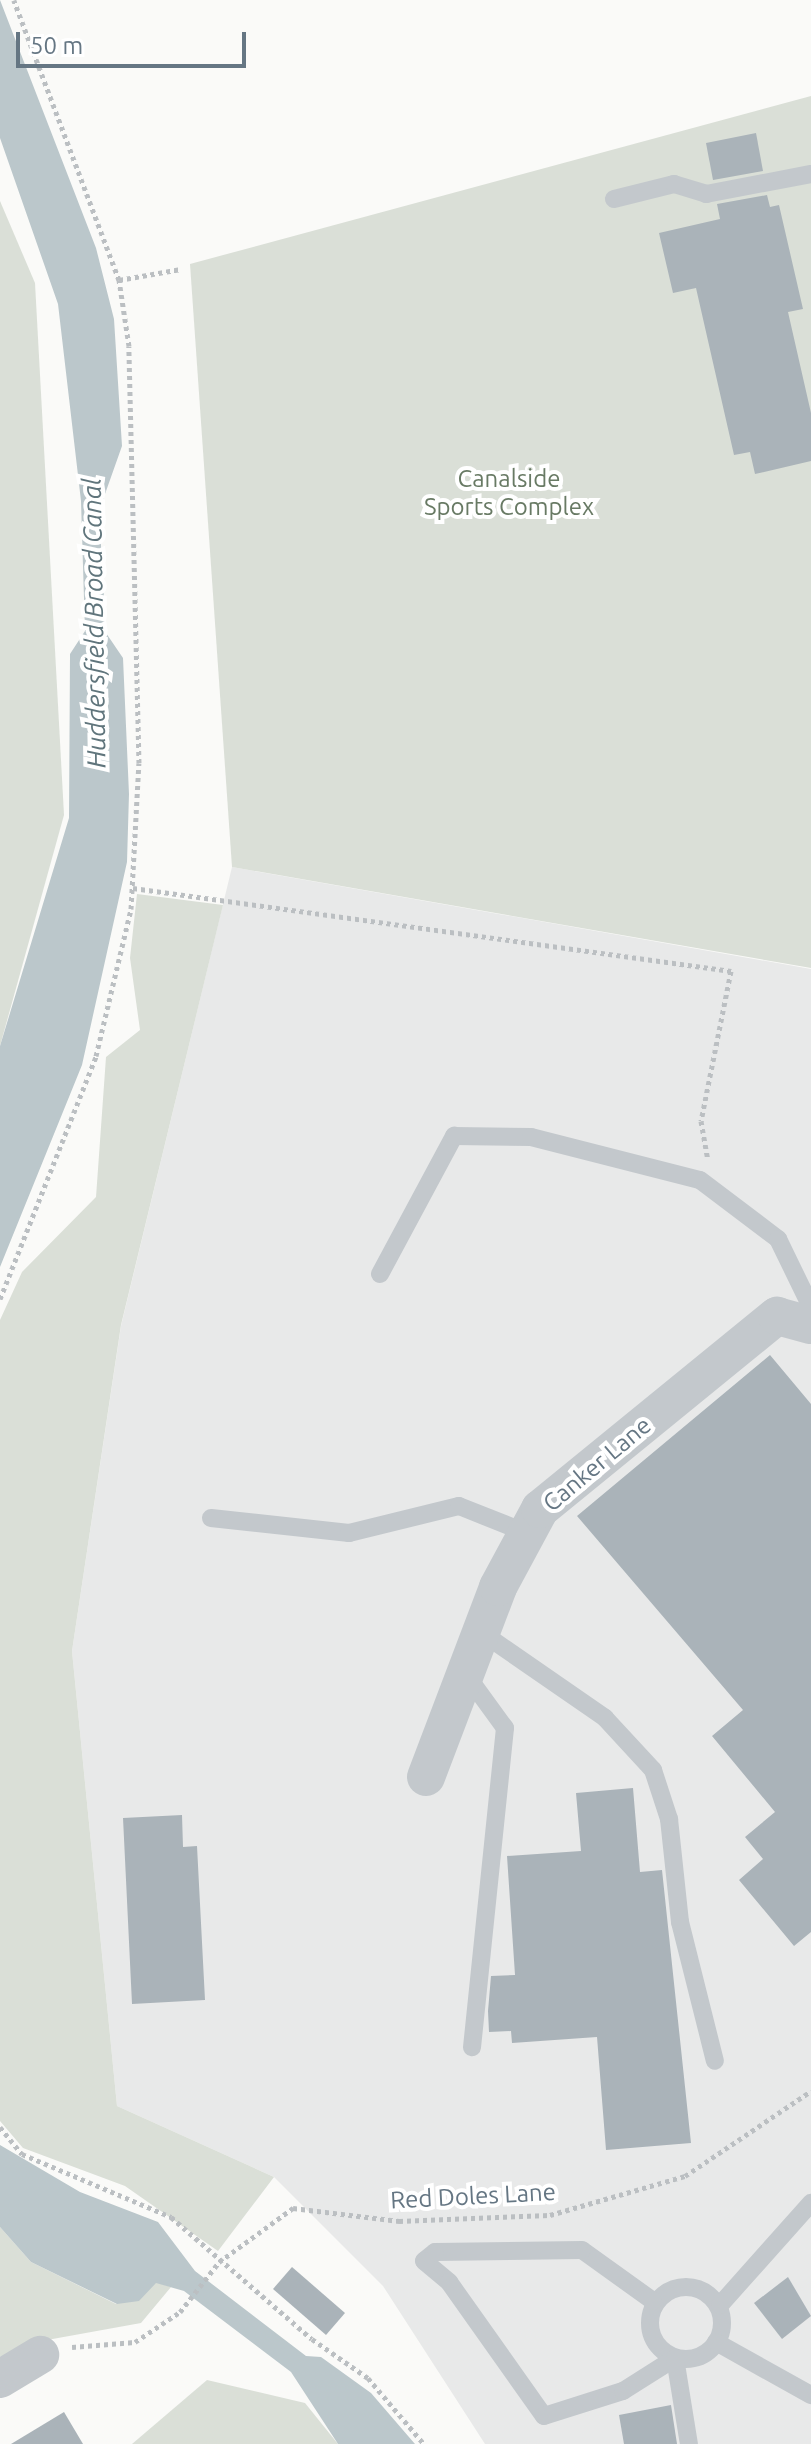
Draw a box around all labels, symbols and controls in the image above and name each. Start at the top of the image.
scale bar [20,16,250,66]
text: 50 m [30,32,83,59]
park label: Canalside Sports Complex [424,465,594,521]
water label: Huddersfield Broad Canal [76,478,112,768]
street label: Canker Lane [537,1411,657,1517]
street label: Red Doles Lane [390,2177,556,2215]

